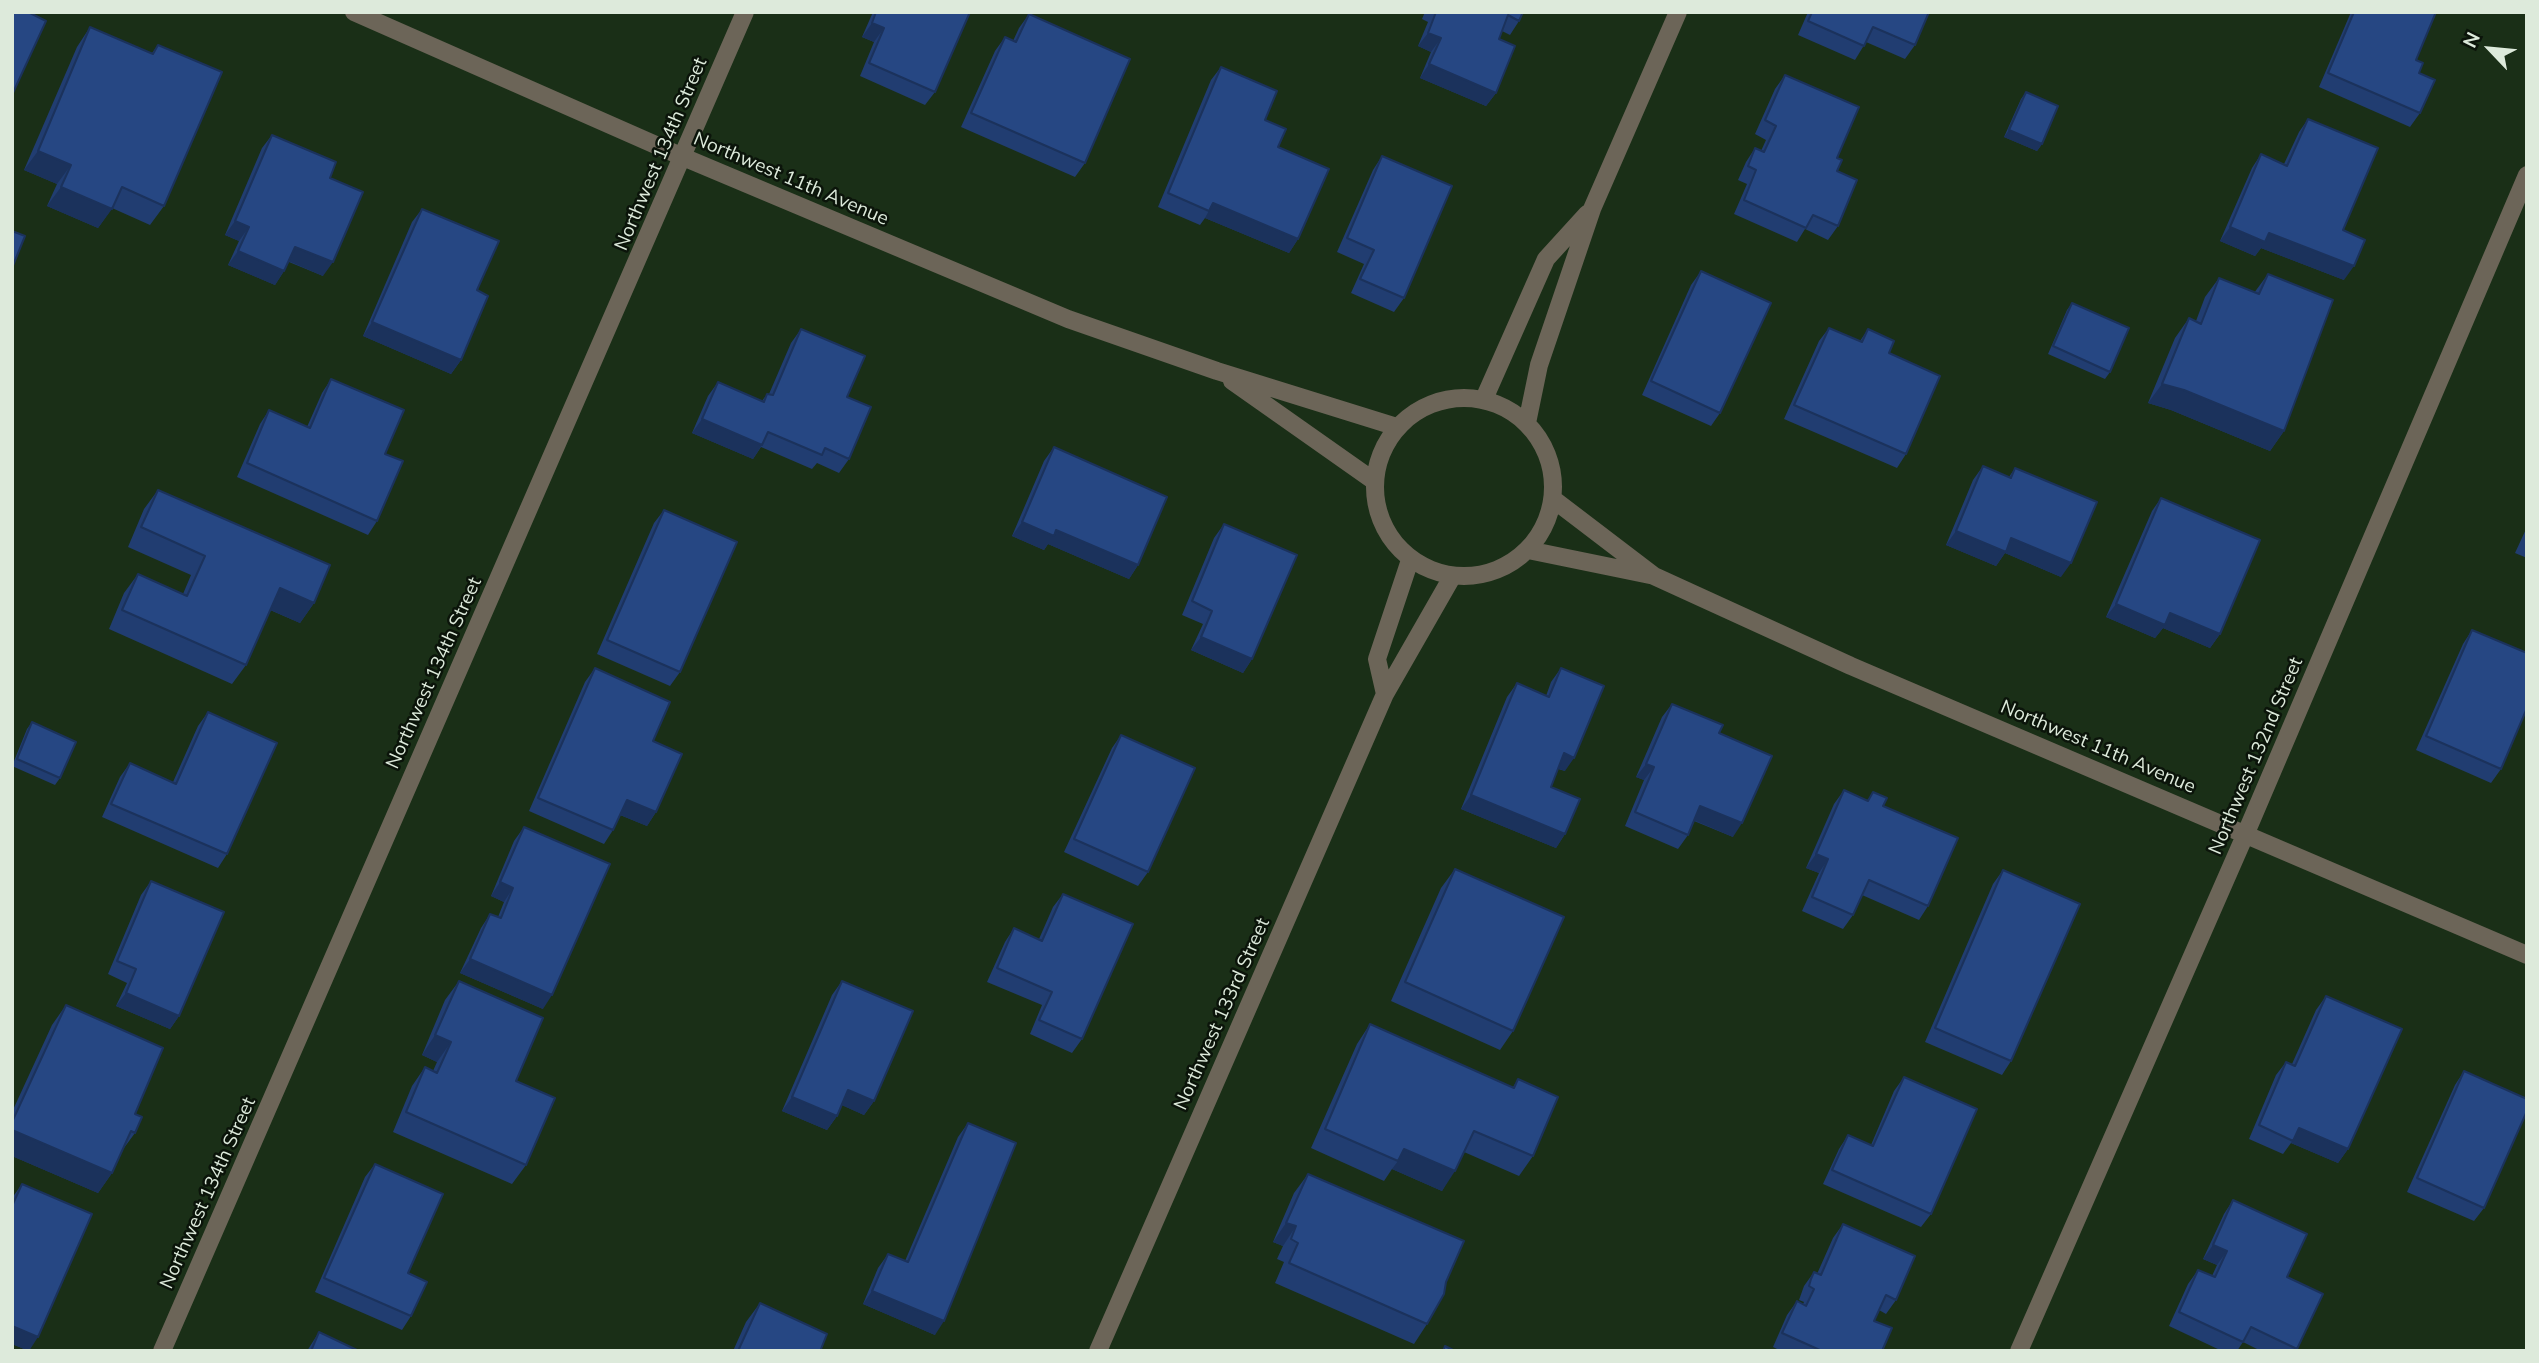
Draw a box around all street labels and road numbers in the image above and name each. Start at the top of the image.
street label: Northwest 134th Street [610,54,712,254]
street label: Northwest 11th Avenue [690,128,892,230]
street label: Northwest 134th Street [381,574,487,772]
street label: Northwest 132nd Street [2204,654,2308,858]
street label: Northwest 11th Avenue [1997,696,2199,798]
street label: Northwest 133rd Street [1169,915,1275,1113]
street label: Northwest 134th Street [155,1094,261,1292]

